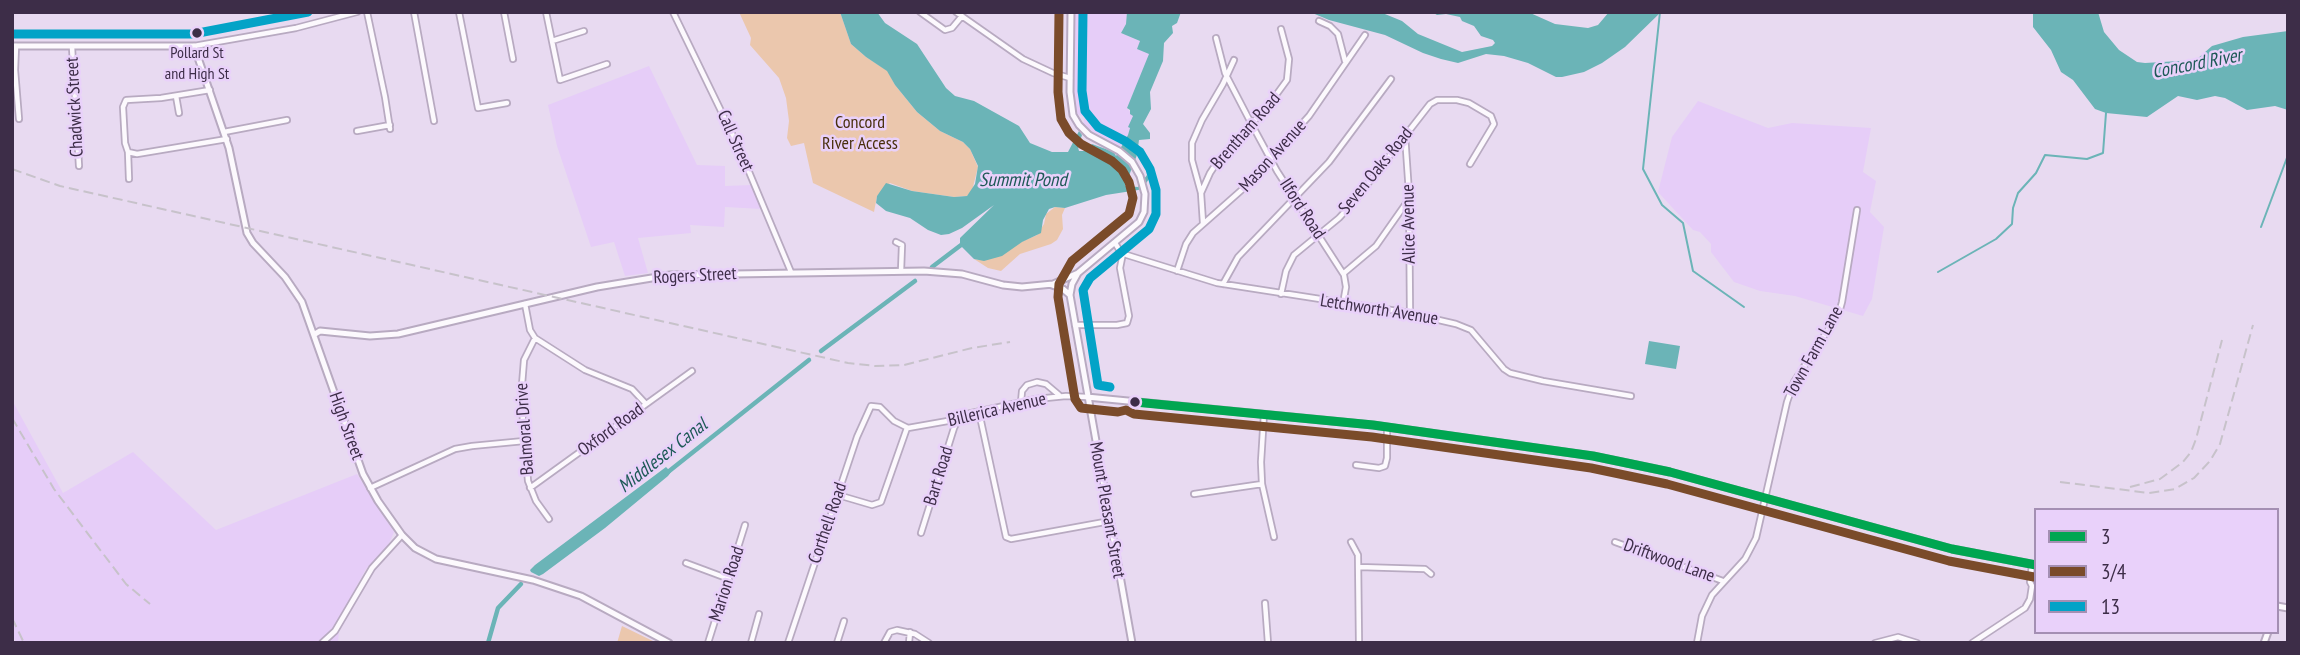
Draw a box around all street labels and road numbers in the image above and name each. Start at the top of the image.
street label: Chadwick Street [62,56,88,158]
street label: Brentham Road [1207,88,1285,174]
street label: Call Street [712,107,758,175]
street label: Mason Avenue [1235,115,1311,197]
street label: Seven Oaks Road [1334,123,1418,219]
street label: Ilford Road [1274,175,1330,243]
street label: Alice Avenue [1398,184,1420,264]
street label: Rogers Street [653,263,737,289]
street label: Letchworth Avenue [1319,290,1439,330]
street label: Town Farm Lane [1780,303,1848,401]
street label: Balmoral Drive [511,382,539,476]
street label: Billerica Avenue [946,388,1048,432]
street label: High Street [324,389,368,463]
street label: Oxford Road [574,399,648,461]
street label: Mount Pleasant Street [1084,440,1130,580]
street label: Bart Road [920,444,958,508]
street label: Corthell Road [804,480,852,566]
street label: Driftwood Lane [1621,535,1717,587]
street label: Marion Road [705,544,749,624]

